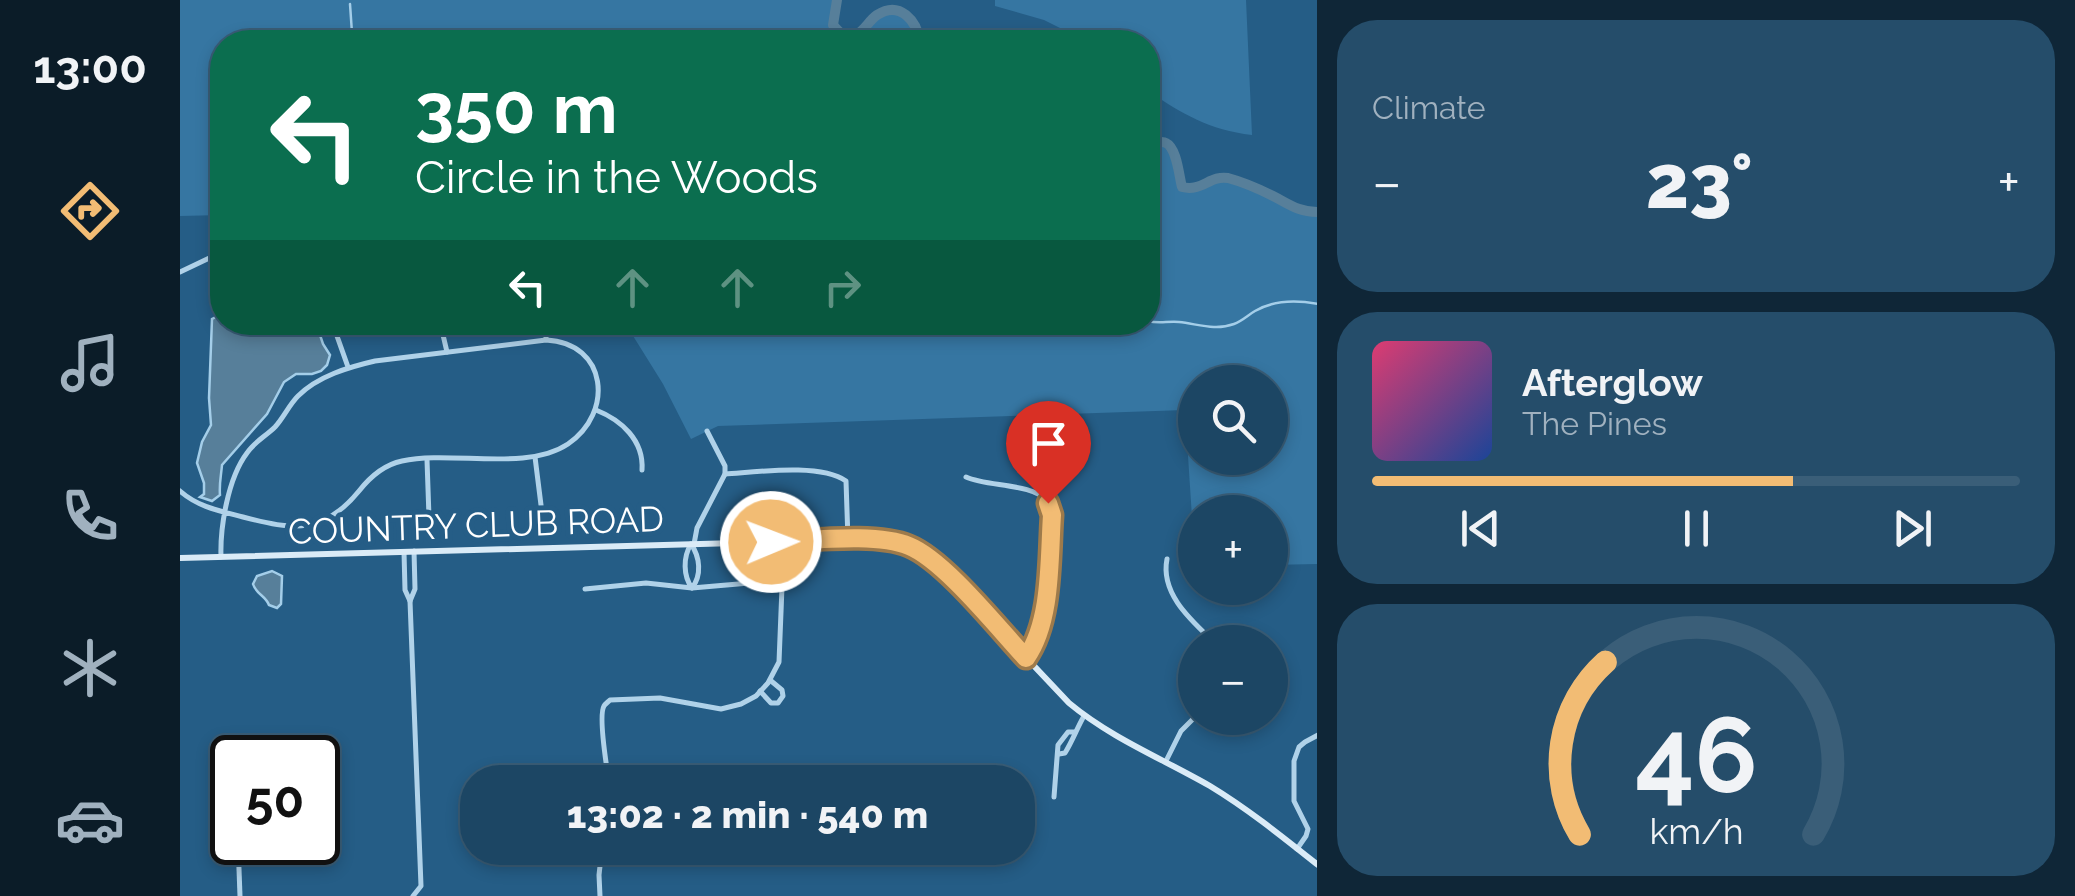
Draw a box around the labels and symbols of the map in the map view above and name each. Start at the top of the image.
pin [1006,401,1091,504]
position arrow [719,490,823,594]
street label: COUNTRY CLUB ROAD [287,498,665,552]
speed limit sign: 50 [210,735,340,865]

